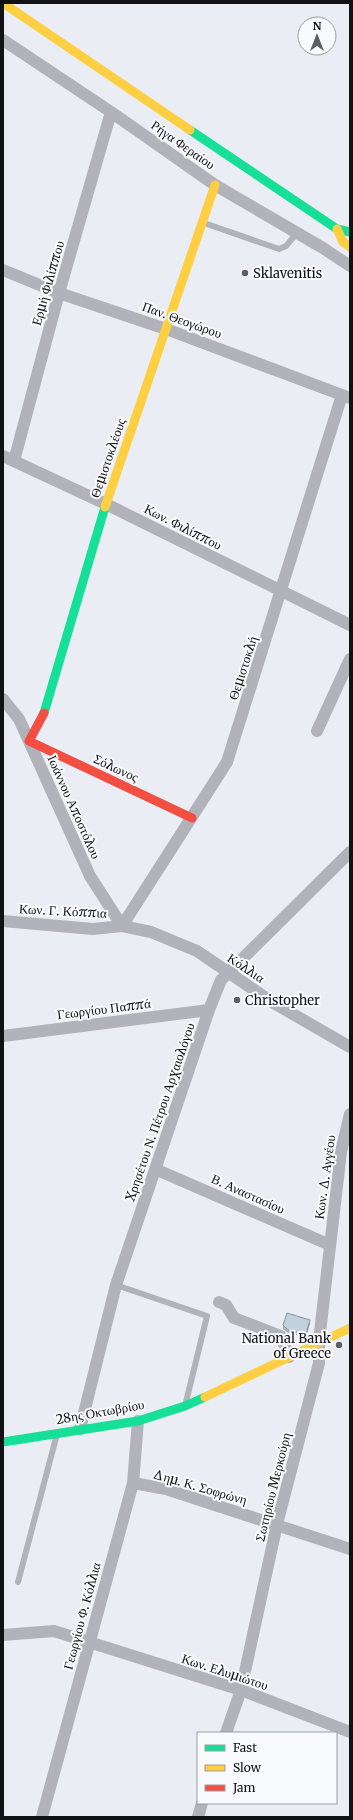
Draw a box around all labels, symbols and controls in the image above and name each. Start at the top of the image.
north arrow [297,16,337,56]
text: N [313,19,322,33]
street label: Ρήγα Φεραίου [148,117,218,173]
street label: Ερμή Φιλίππου [28,239,68,327]
place label: Sklavenitis [253,265,322,282]
marker: Sklavenitis [240,268,250,278]
street label: Παν. Θεογώρου [140,298,224,342]
street label: Θεμιστοκλέους [86,415,130,500]
street label: Κων. Φιλίππου [141,500,225,554]
street label: Θεμιστοκλή [225,634,261,702]
street label: Σόλωνος [91,750,142,786]
street label: Ιωάννου Αποστόλου [44,753,104,861]
street label: Κων. Γ. Κόππια [19,900,108,922]
street label: Κόλλια [224,949,268,987]
place label: Christopher [245,992,320,1009]
street label: Γεωργίου Παππά [56,995,152,1023]
marker: Christopher [232,995,242,1005]
street label: Χρησέτου Ν. Πέτρου Αρχαιολόγου [121,1020,199,1204]
street label: Κων. Δ. Αγγέου [311,1134,339,1220]
street label: Β. Αναστασίου [209,1170,287,1218]
place label: National Bank of Greece [242,1330,332,1362]
marker: National Bank of Greece [334,1340,344,1350]
street label: 28ης Οκτωβρίου [54,1396,146,1428]
street label: Σωτηρίου Μερκούρη [251,1431,295,1543]
street label: Δημ. Κ. Σοφρώνη [151,1465,249,1509]
street label: Γεωργίου Φ. Κόλλια [59,1560,105,1672]
street label: Κων. Ελυμιώτου [180,1650,270,1694]
legend [197,1732,337,1804]
text: Fast [233,1740,257,1755]
text: Slow [233,1760,262,1775]
text: Jam [232,1780,256,1795]

